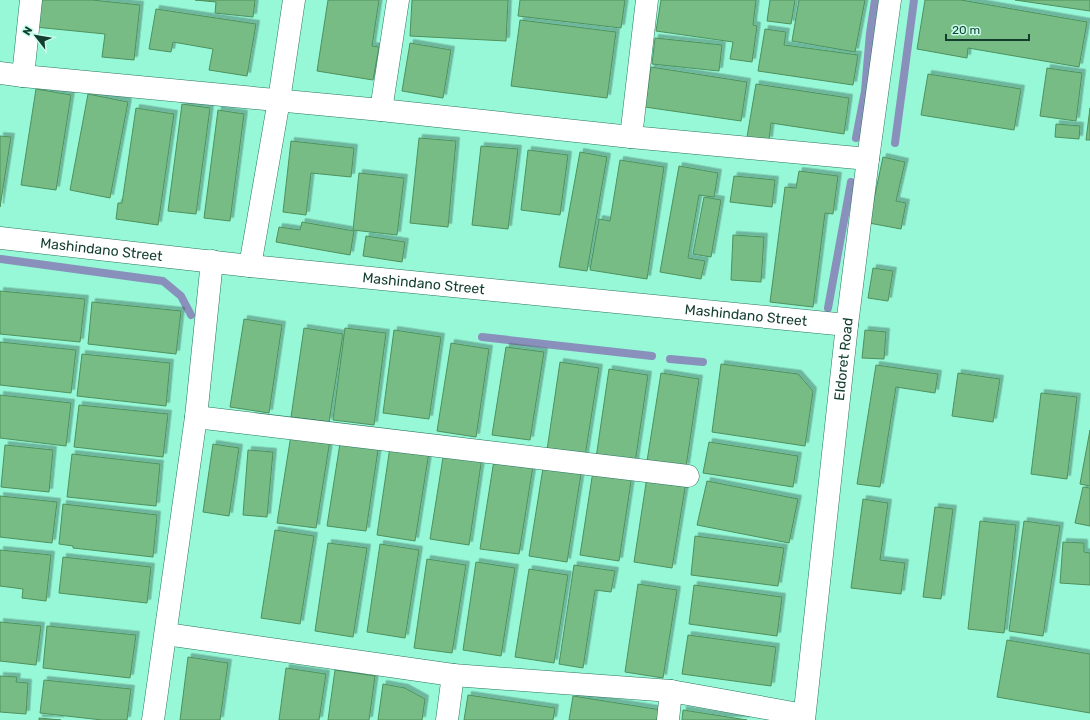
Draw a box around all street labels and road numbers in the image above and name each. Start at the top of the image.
street label: Mashindano Street [39,234,164,265]
street label: Mashindano Street [362,269,486,298]
street label: Mashindano Street [684,301,809,330]
street label: Eldoret Road [830,317,856,402]

